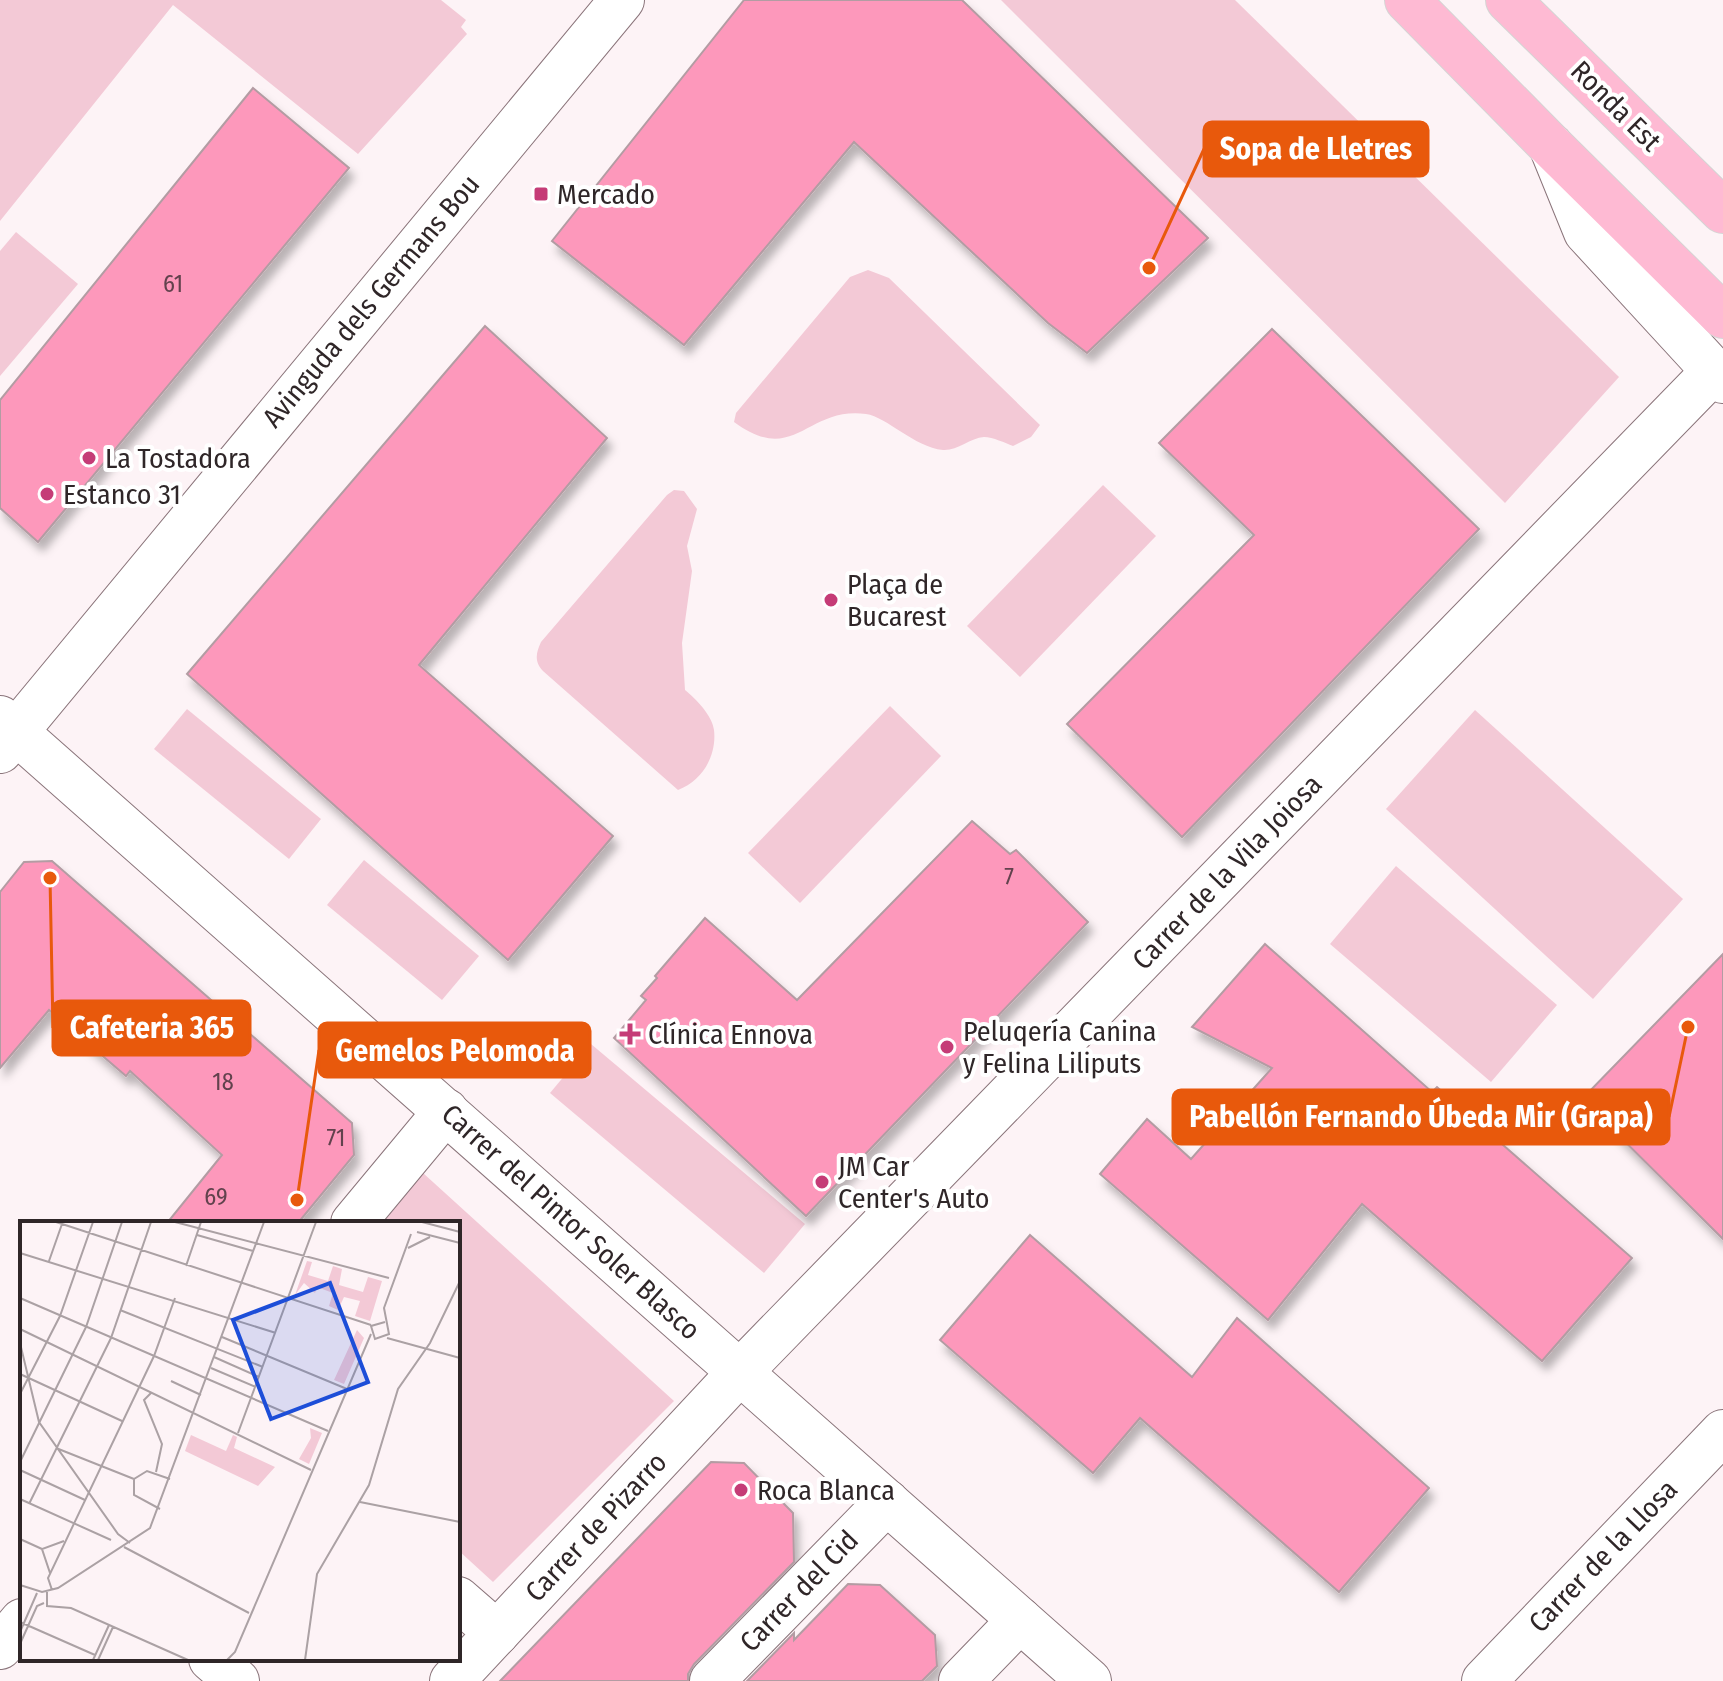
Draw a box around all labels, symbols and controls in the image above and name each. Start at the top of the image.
street label: Ronda Est [1564,54,1668,158]
callout: Sopa de Lletres [1204,122,1428,176]
text: Sopa de Lletres [1220,131,1412,167]
street label: Avinguda dels Germans Bou [256,168,486,434]
place label: Mercado [557,178,655,211]
marker: Mercado [532,185,550,203]
house number: 61 [163,270,183,298]
place label: La Tostadora [105,442,251,475]
marker: La Tostadora [80,449,98,467]
place label: Estanco 31 [63,478,181,511]
marker: Estanco 31 [38,485,56,503]
place label: Plaça de Bucarest [847,568,947,633]
marker: Plaça de Bucarest [822,591,840,609]
street label: Carrer de la Vila Joiosa [1125,768,1329,976]
house number: 7 [1004,863,1014,891]
callout: Cafeteria 365 [53,1001,250,1055]
text: Cafeteria 365 [70,1010,234,1046]
place label: Peluqería Canina y Felina Liliputs [963,1015,1157,1080]
place label: Clínica Ennova [648,1018,813,1051]
callout: Gemelos Pelomoda [319,1023,590,1077]
marker: Clínica Ennova [619,1023,641,1045]
text: Gemelos Pelomoda [335,1033,575,1069]
marker: Peluqería Canina y Felina Liliputs [938,1038,956,1056]
house number: 18 [212,1068,234,1096]
callout: Pabellón Fernando Úbeda Mir (Grapa) [1173,1090,1669,1144]
street label: Carrer del Pintor Soler Blasco [435,1097,707,1347]
text: Pabellón Fernando Úbeda Mir (Grapa) [1189,1097,1653,1135]
house number: 71 [327,1124,345,1152]
place label: JM Car Center's Auto [838,1150,989,1215]
marker: JM Car Center's Auto [813,1173,831,1191]
house number: 69 [204,1183,228,1211]
inset map [20,1221,460,1661]
street label: Carrer de Pizarro [519,1446,673,1608]
street label: Carrer de la Llosa [1522,1473,1684,1639]
place label: Roca Blanca [757,1474,895,1507]
marker: Roca Blanca [732,1481,750,1499]
street label: Carrer del Cid [733,1524,865,1658]

